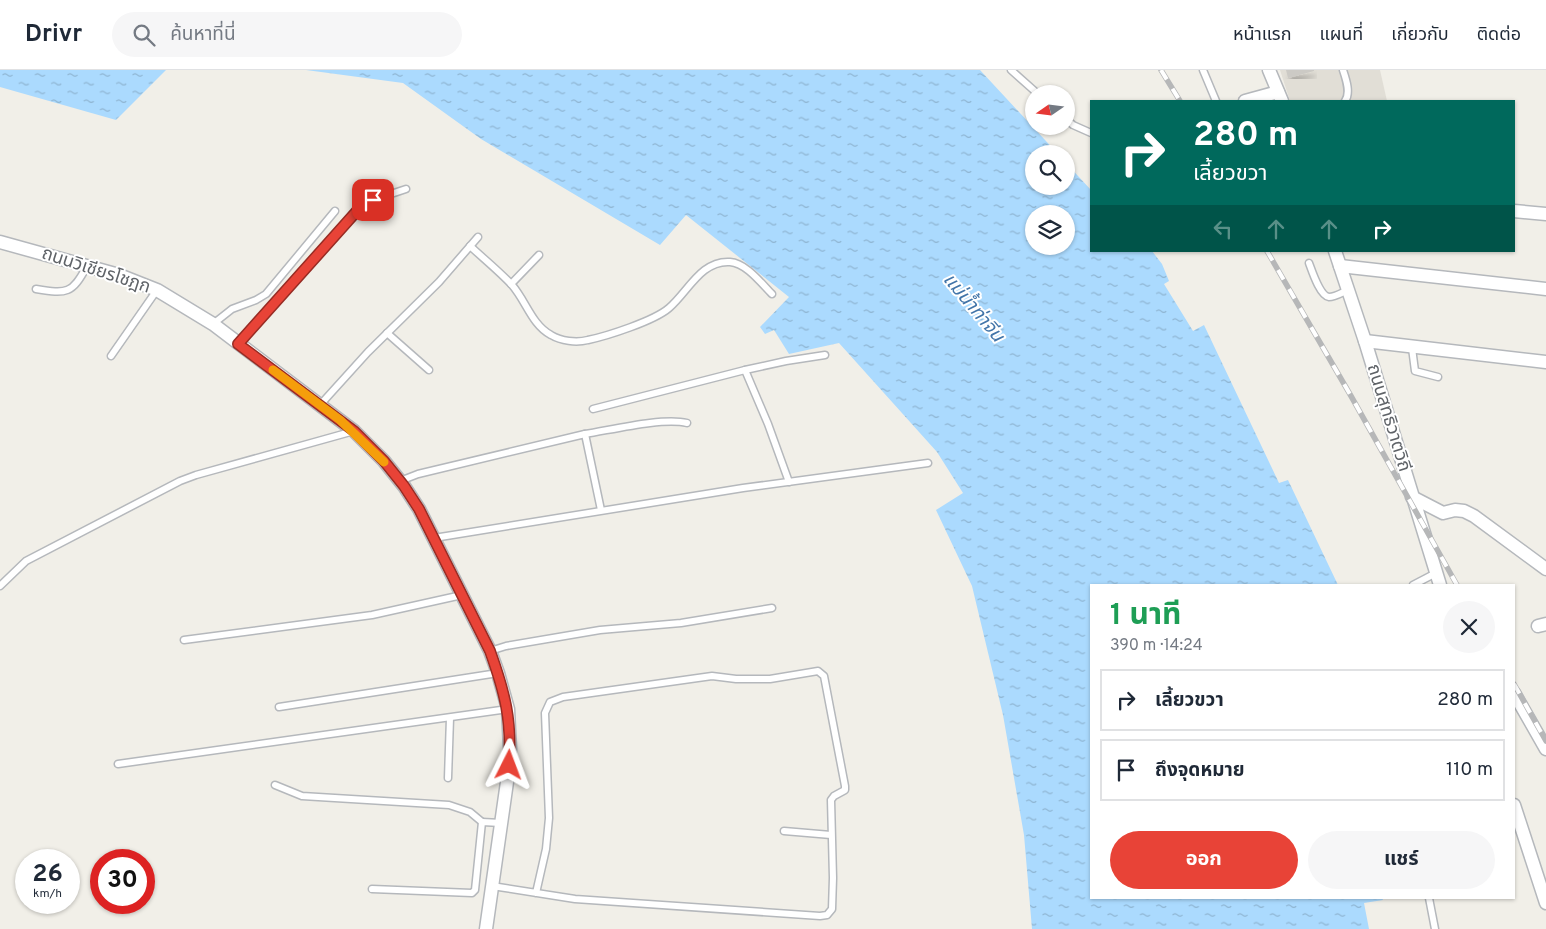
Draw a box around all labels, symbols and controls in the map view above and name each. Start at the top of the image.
search box [112,12,462,57]
text: Drivr [25,20,82,50]
icon: search [130,21,158,49]
text: ค้นหาที่นี่ [170,23,236,47]
text: หน้าแรก [1233,24,1291,47]
text: แผนที่ [1319,24,1363,47]
text: เกี่ยวกับ [1391,24,1449,47]
text: ติดต่อ [1477,24,1521,47]
north arrow [1025,85,1075,135]
map controls [1025,85,1075,255]
text: 280 m [1193,114,1298,158]
icon: right [1110,120,1175,185]
button: search [1025,145,1075,195]
text: เลี้ยวขวา [1193,161,1268,188]
pin [352,179,394,221]
icon: arrive [359,186,387,214]
button: layers [1025,205,1075,255]
icon: left [1209,215,1237,243]
icon: ahead [1262,215,1290,243]
icon: ahead [1315,215,1343,243]
icon: right [1368,215,1396,243]
street label: ถนนวิเชียรโชฎก [39,243,153,299]
water label: แม่น้ำท่าจีน [937,267,1012,348]
street label: ถนนสุทธิวาตวิถี [1361,361,1415,475]
text: 1 นาที [1110,598,1181,635]
button: close [1443,601,1495,653]
text: 390 m · 14:24 [1110,636,1203,656]
icon: right [1112,686,1140,714]
text: 280 m [1437,688,1493,712]
text: เลี้ยวขวา [1155,689,1224,713]
position arrow [482,738,534,790]
icon: arrive [1112,756,1140,784]
text: 110 m [1446,758,1493,782]
text: ถึงจุดหมาย [1155,759,1245,783]
button: ออก [1110,831,1298,889]
button: แชร์ [1308,831,1495,889]
speed limit sign: 30 [90,849,155,914]
text: 26 [32,859,63,891]
text: km/h [33,886,62,902]

